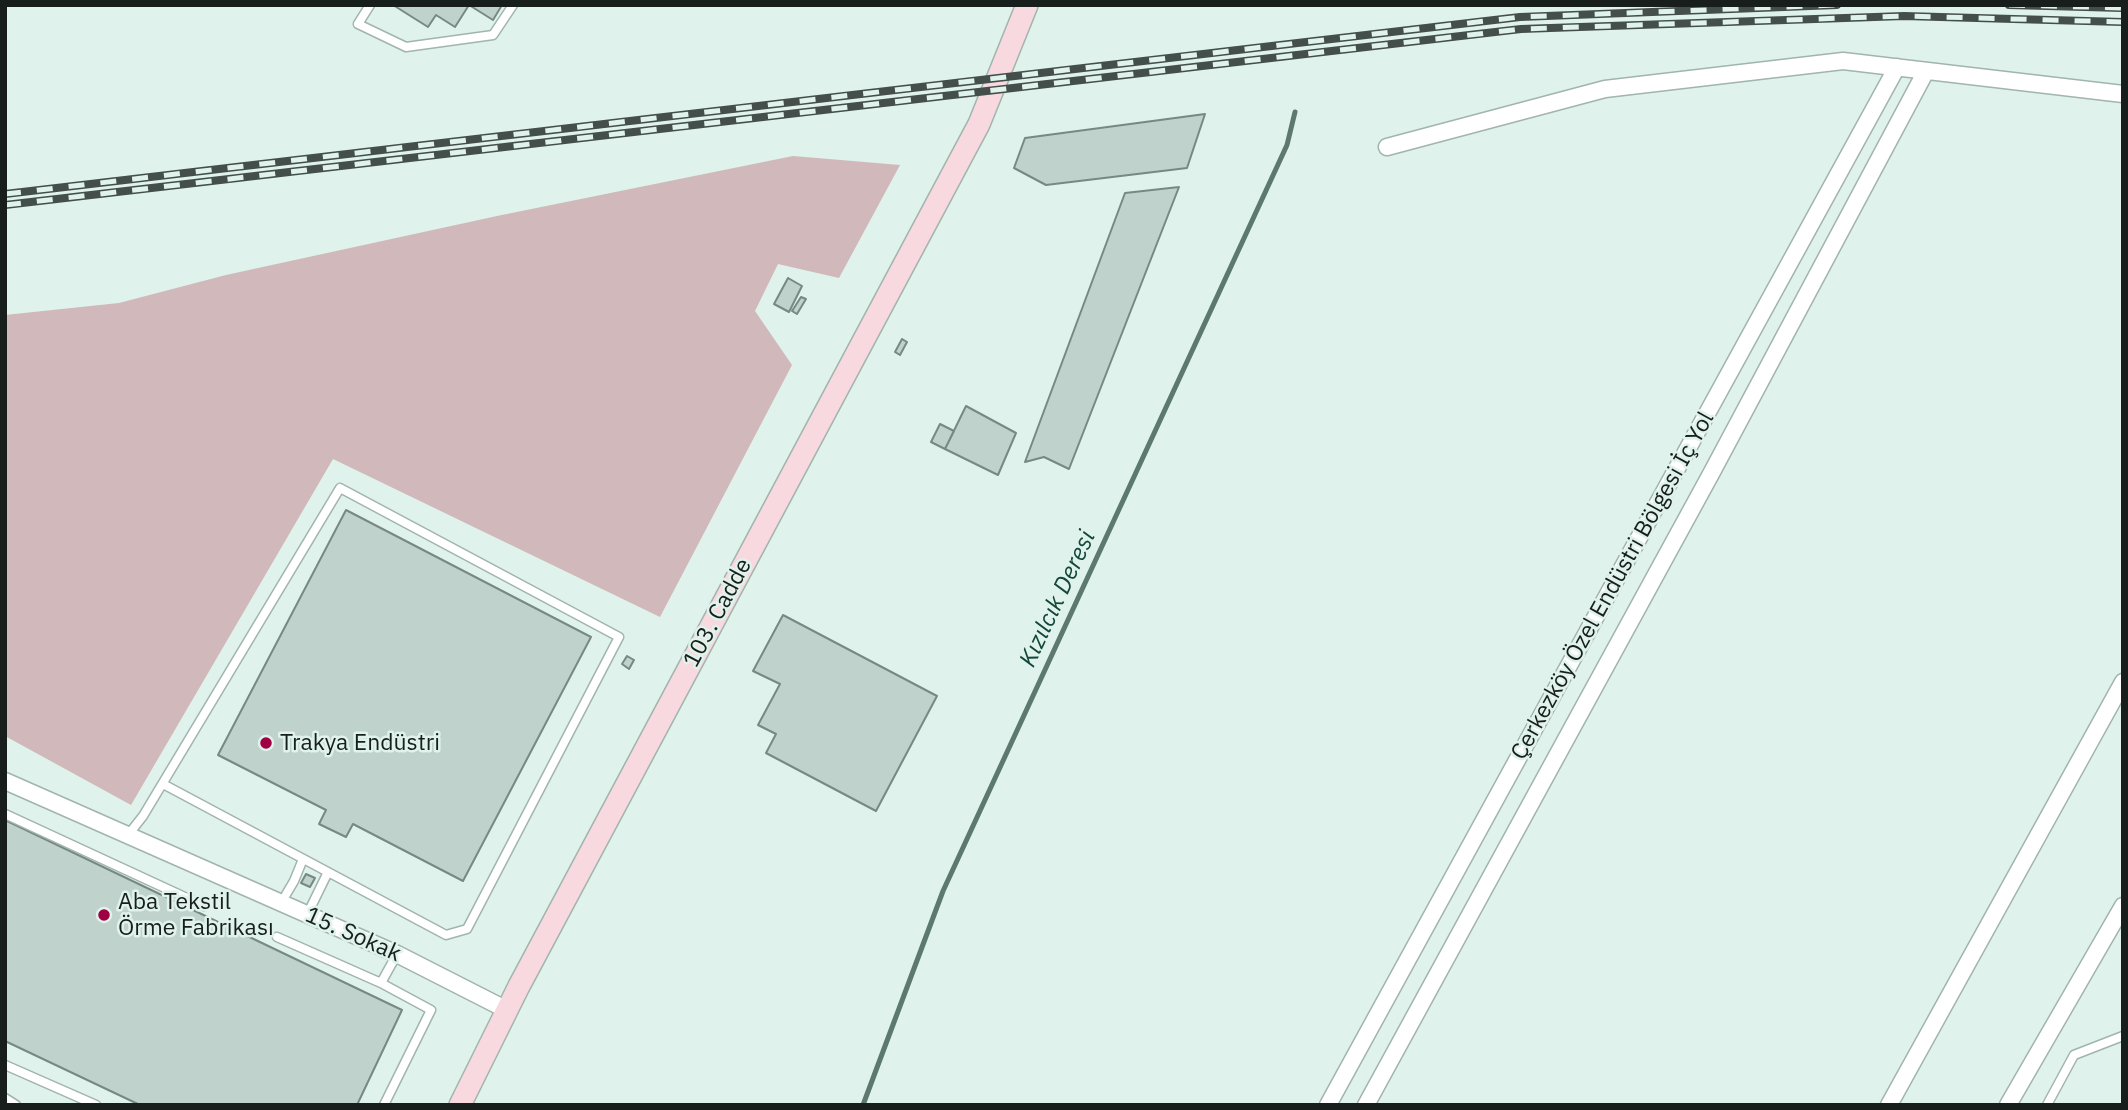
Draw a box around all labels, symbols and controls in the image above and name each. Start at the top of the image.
street label: Çerkezköy Özel Endüstri Bölgesi İç Yol [1506,407,1720,765]
water label: Kızılcık Deresi [1014,526,1102,672]
street label: 103. Cadde [678,554,758,672]
place label: Trakya Endüstri [280,729,440,757]
marker: Trakya Endüstri [258,735,274,751]
place label: Aba Tekstil Örme Fabrikası [118,888,274,942]
street label: 15. Sokak [301,902,405,968]
marker: Aba Tekstil Örme Fabrikası [96,907,112,923]

